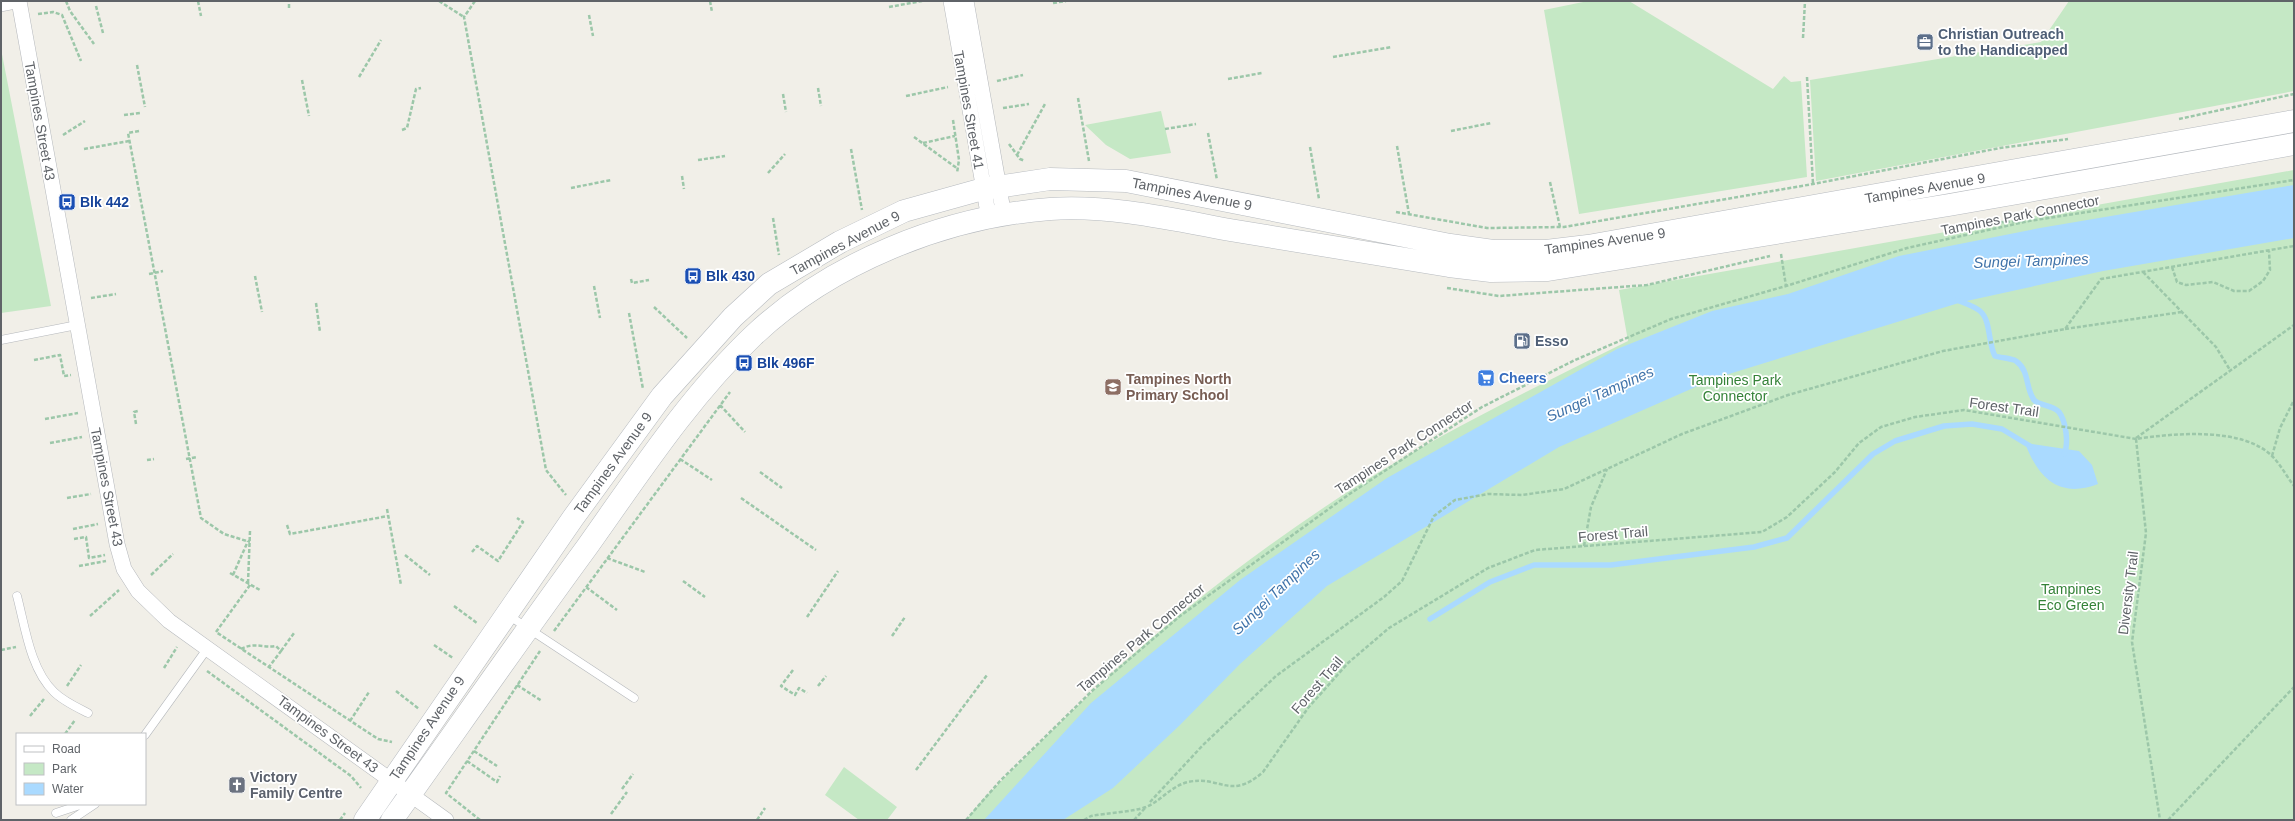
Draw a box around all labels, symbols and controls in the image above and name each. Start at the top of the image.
place label: Christian Outreach to the Handicapped [1938,26,2068,58]
office icon: Christian Outreach to the Handicapped [1915,32,1935,52]
street label: Tampines Street 41 [951,49,987,171]
street label: Tampines Street 43 [22,60,58,182]
street label: Tampines Avenue 9 [1864,169,1987,206]
street label: Tampines Avenue 9 [1131,175,1254,214]
bus stop icon: Blk 442 [57,192,77,212]
street label: Tampines Park Connector [1939,192,2101,238]
place label: Blk 442 [80,194,129,210]
street label: Tampines Avenue 9 [787,207,903,279]
street label: Tampines Avenue 9 [1544,225,1667,257]
water label: Sungei Tampines [1973,250,2089,271]
bus stop icon: Blk 430 [683,266,703,286]
place label: Blk 430 [706,268,755,284]
fuel station icon: Esso [1512,331,1532,351]
place label: Esso [1535,333,1568,349]
bus stop icon: Blk 496F [734,353,754,373]
place label: Blk 496F [757,355,815,371]
water label: Sungei Tampines [1544,362,1656,425]
supermarket icon: Cheers [1476,368,1496,388]
place label: Cheers [1499,370,1547,386]
place label: Tampines North Primary School [1126,371,1232,403]
park label: Tampines Park Connector [1689,372,1782,404]
school or university icon: Tampines North Primary School [1103,377,1123,397]
street label: Forest Trail [1968,394,2040,420]
street label: Tampines Park Connector [1332,396,1476,498]
street label: Tampines Avenue 9 [571,409,655,517]
street label: Tampines Street 43 [88,426,126,548]
street label: Forest Trail [1577,523,1649,545]
water label: Sungei Tampines [1228,545,1323,638]
street label: Diversity Trail [2115,550,2141,636]
street label: Tampines Park Connector [1074,580,1208,696]
park label: Tampines Eco Green [2038,581,2104,613]
street label: Forest Trail [1288,653,1346,717]
street label: Tampines Avenue 9 [386,673,468,783]
street label: Tampines Street 43 [275,692,382,776]
legend [16,733,146,805]
text: Road [52,742,81,756]
text: Park [52,762,78,776]
place label: Victory Family Centre [250,769,343,801]
church icon: Victory Family Centre [227,775,247,795]
text: Water [52,782,84,796]

